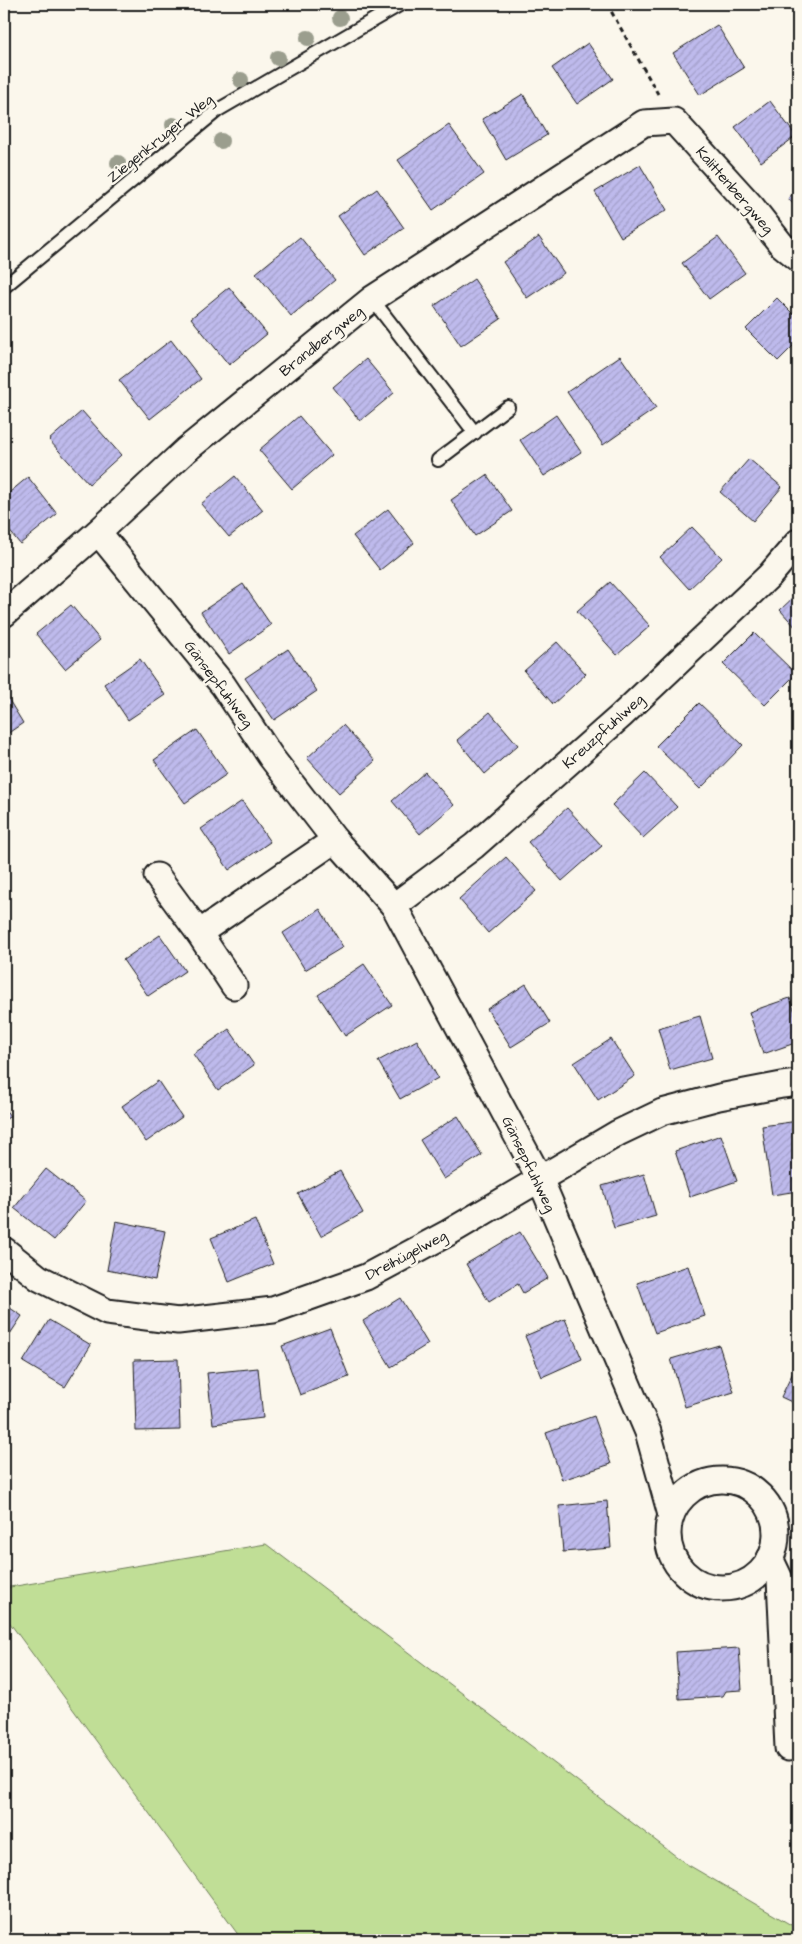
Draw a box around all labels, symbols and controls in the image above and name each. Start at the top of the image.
street label: Ziegenkruger Weg [103,89,219,188]
street label: Kalittenbergweg [690,142,779,239]
street label: Brandbergweg [275,301,369,383]
street label: Gänsepfuhlweg [178,637,258,733]
street label: Kreuzpfuhlweg [558,689,650,774]
street label: Gänsepfuhlweg [495,1113,561,1216]
street label: Dreihügelweg [362,1225,451,1287]

